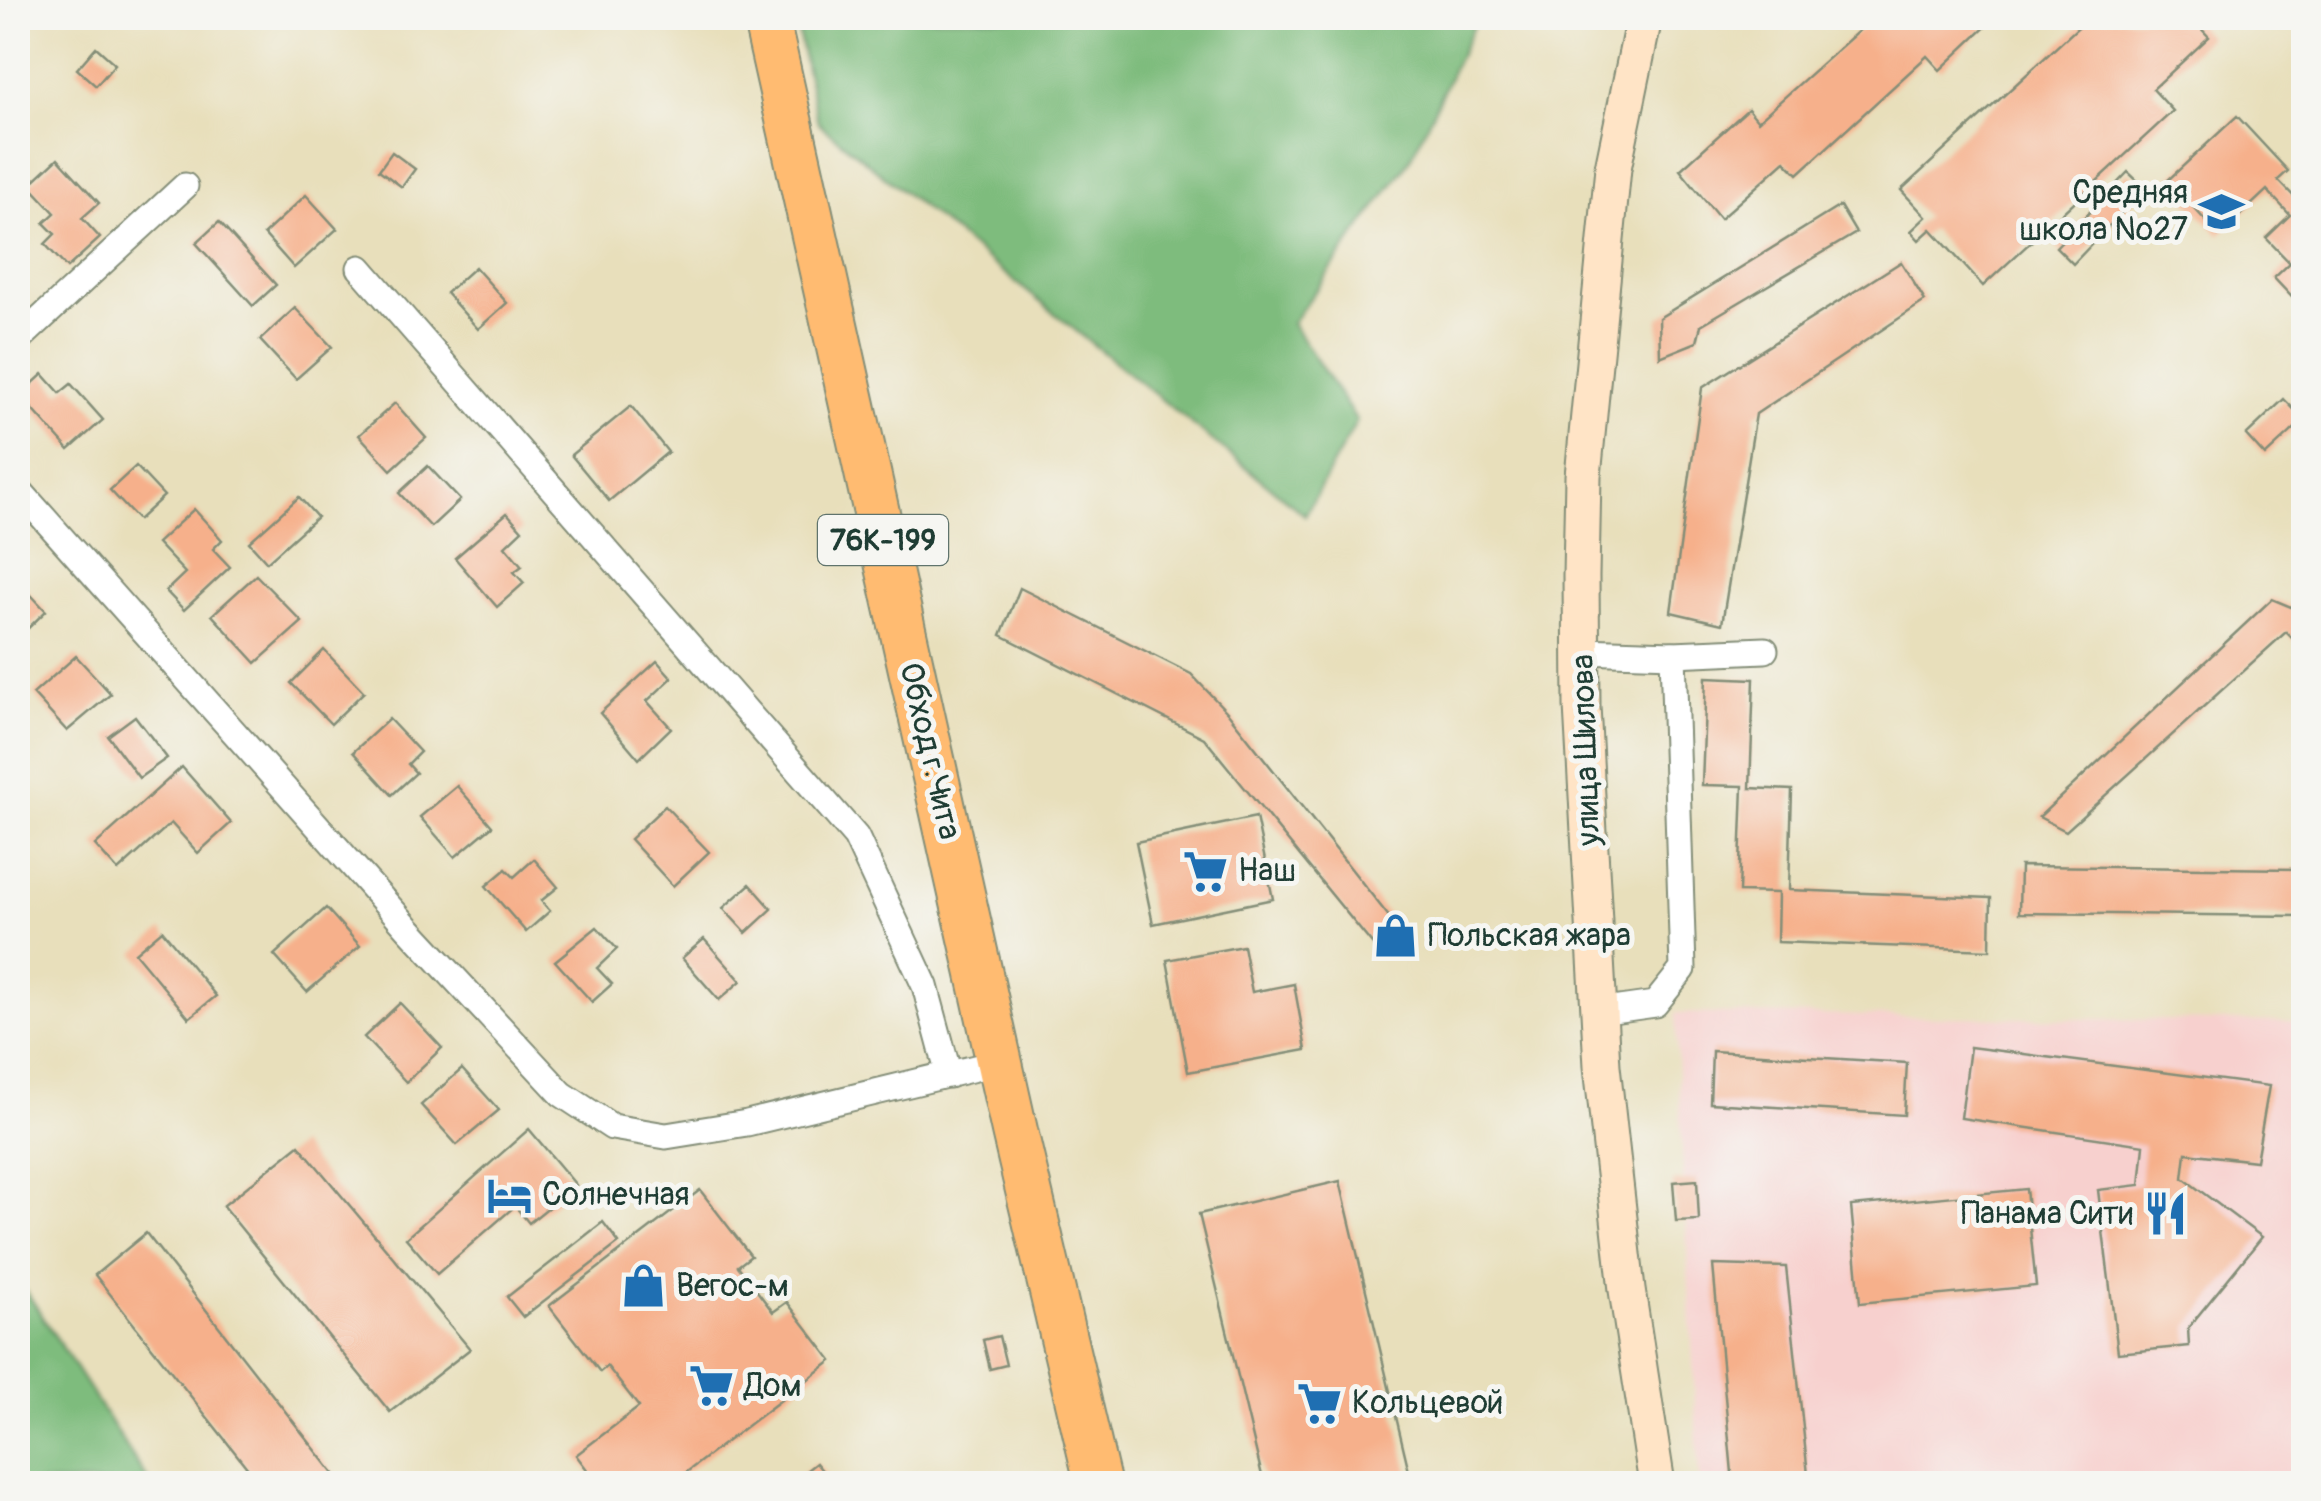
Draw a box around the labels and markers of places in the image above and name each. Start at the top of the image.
place label: Средняя школа №27 [2019,173,2188,250]
school or university icon: Средняя школа №27 [2197,187,2245,235]
supermarket icon: Наш [1181,847,1229,895]
place label: Наш [1238,851,1296,891]
shop icon: Польская жара [1371,912,1419,960]
place label: Польская жара [1428,916,1631,956]
hotel icon: Солнечная [485,1171,533,1219]
place label: Солнечная [542,1175,690,1215]
restaurant icon: Панама Сити [2142,1190,2190,1238]
place label: Панама Сити [1961,1194,2133,1234]
shop icon: Вегос-м [619,1262,667,1310]
place label: Вегос-м [676,1266,789,1306]
supermarket icon: Дом [687,1362,735,1410]
place label: Дом [743,1366,801,1406]
supermarket icon: Кольцевой [1295,1379,1343,1427]
place label: Кольцевой [1352,1383,1503,1423]

